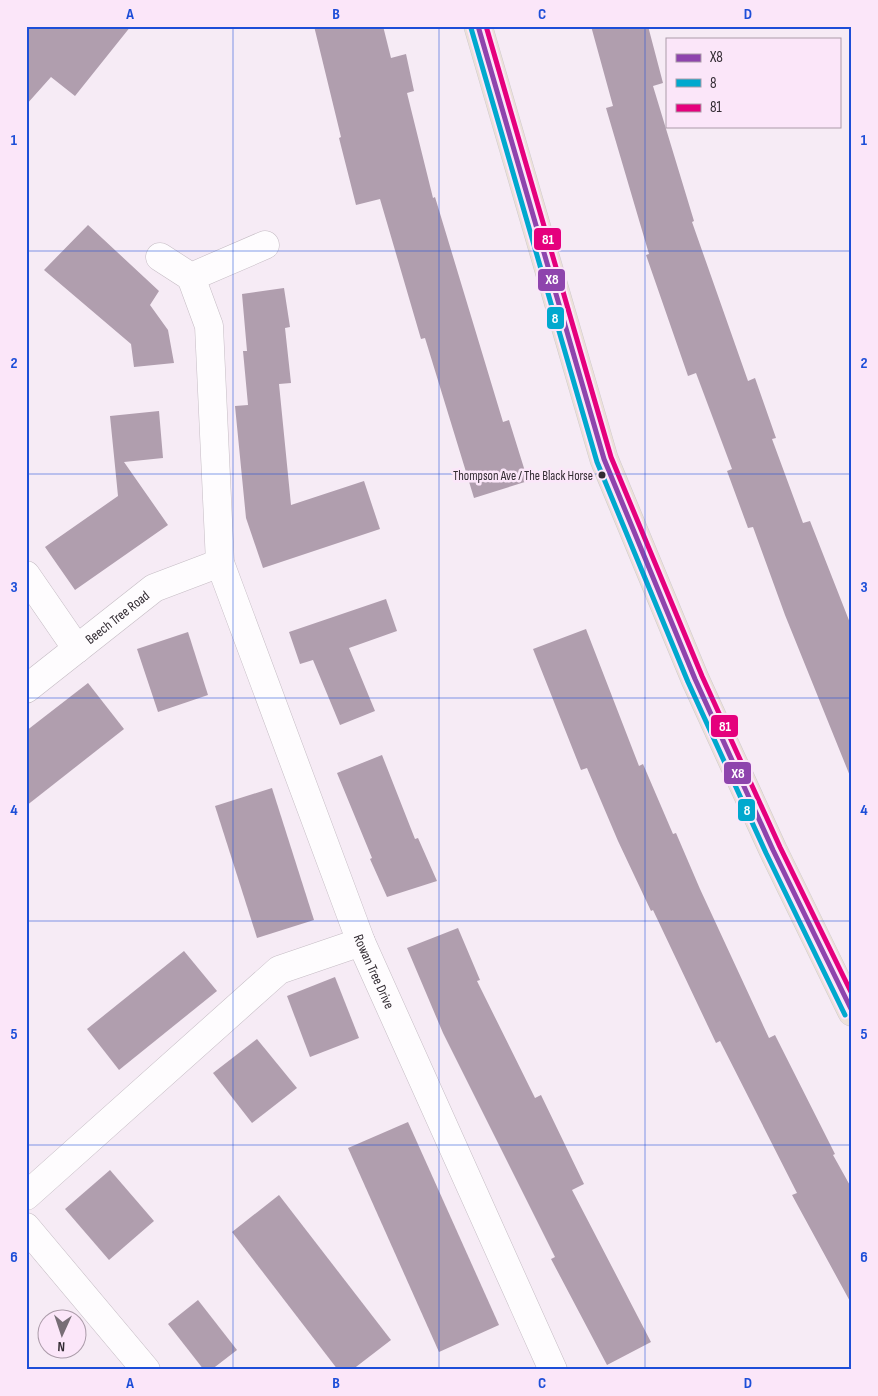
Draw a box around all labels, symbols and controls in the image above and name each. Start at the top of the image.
text: A [125,5,134,24]
text: B [332,5,340,24]
text: C [538,5,546,24]
text: D [744,5,752,24]
legend [666,38,840,128]
text: X8 [709,48,723,67]
text: 8 [710,74,717,93]
text: 81 [710,98,723,117]
text: 1 [11,131,18,150]
text: 1 [861,131,868,150]
line badge: 81 [533,227,562,251]
text: 81 [542,231,555,248]
line badge: X8 [537,268,566,292]
text: X8 [544,271,559,288]
line badge: 8 [546,306,565,330]
text: 8 [552,310,559,327]
text: 2 [10,354,18,373]
text: 2 [860,354,868,373]
place label: Thompson Ave / The Black Horse [453,468,593,484]
marker: Thompson Ave / The Black Horse [597,470,607,480]
text: 3 [10,578,18,597]
text: 3 [860,578,868,597]
street label: Beech Tree Road [82,587,153,648]
line badge: 81 [710,714,739,738]
text: 81 [719,718,732,735]
line badge: X8 [723,761,752,785]
text: X8 [730,765,745,782]
line badge: 8 [737,798,756,822]
text: 4 [10,801,18,820]
text: 4 [860,801,868,820]
text: 8 [744,802,751,819]
street label: Rowan Tree Drive [350,932,398,1011]
text: 5 [10,1025,18,1044]
text: 5 [860,1025,868,1044]
text: 6 [10,1248,18,1267]
text: 6 [860,1248,868,1267]
north arrow [38,1308,88,1358]
text: N [57,1338,66,1355]
text: A [125,1374,134,1393]
text: B [332,1374,340,1393]
text: C [538,1374,546,1393]
text: D [744,1374,752,1393]

